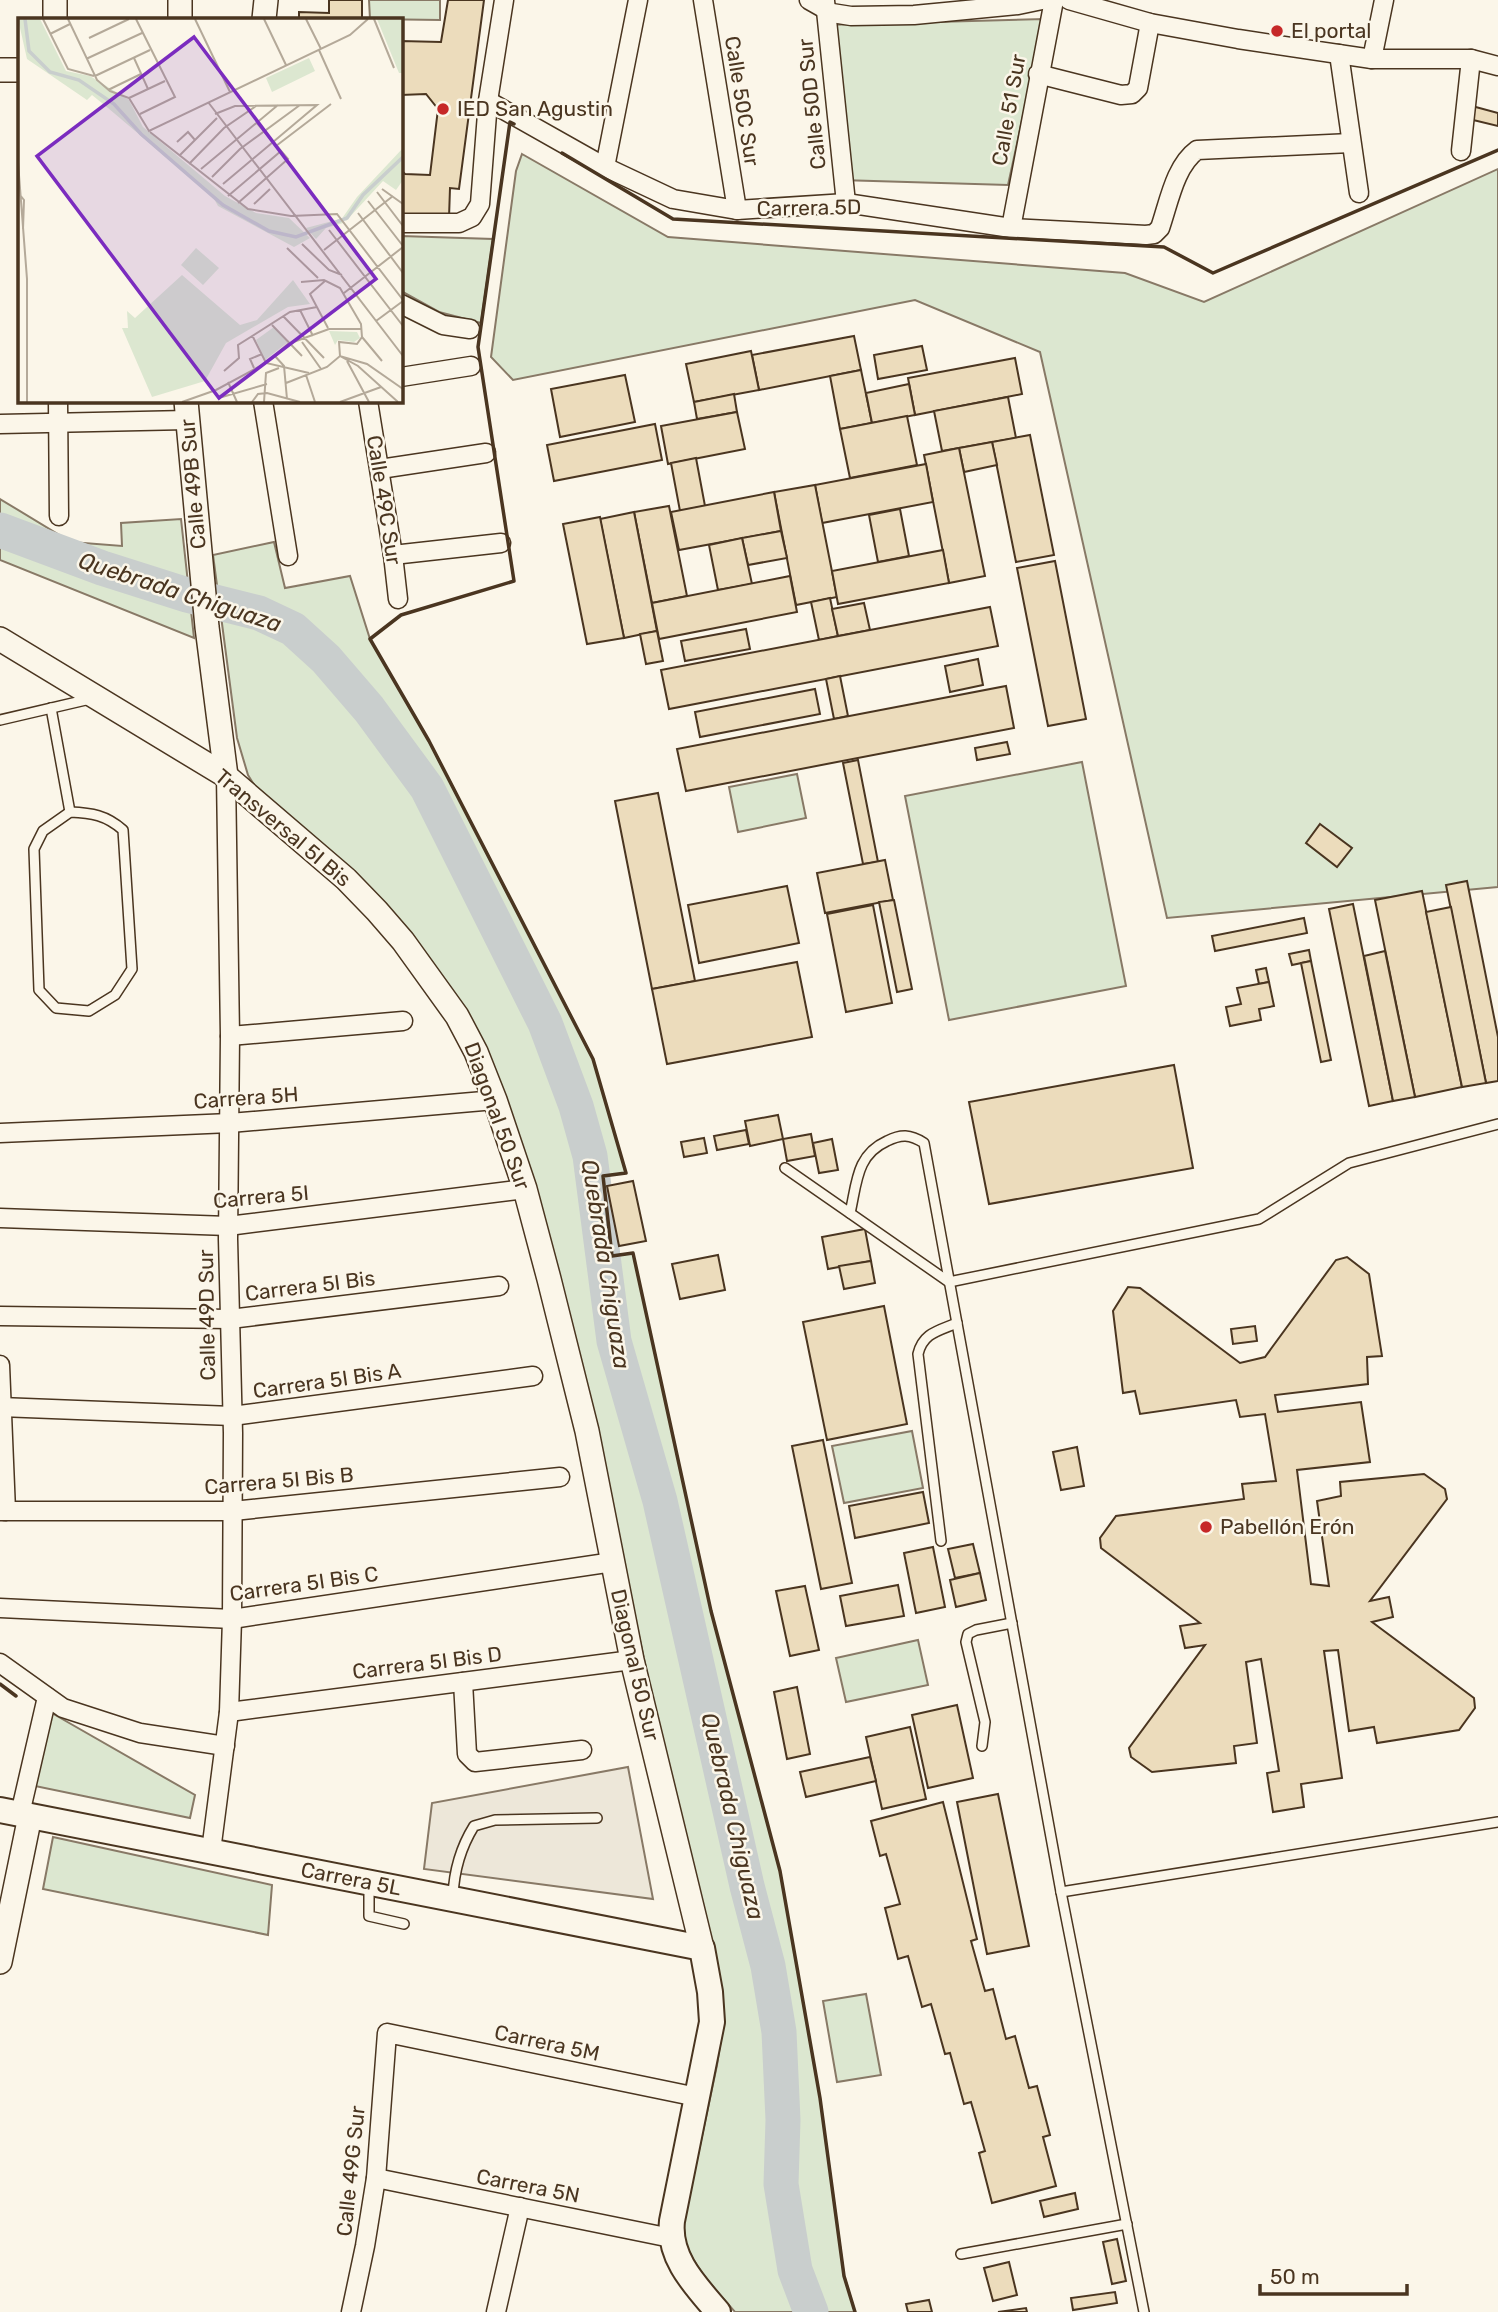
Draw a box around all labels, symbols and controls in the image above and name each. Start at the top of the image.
inset map [18,18,402,402]
place label: El portal [1291,18,1371,43]
marker: El portal [1269,23,1285,39]
street label: Calle 50C Sur [720,34,765,168]
street label: Calle 50D Sur [792,37,831,171]
street label: Calle 51 Sur [986,52,1031,168]
place label: IED San Agustin [457,96,613,121]
marker: IED San Agustin [435,101,451,117]
street label: Carrera 5D [756,194,861,221]
street label: Calle 49B Sur [174,418,211,550]
street label: Calle 49C Sur [362,433,407,567]
water label: Quebrada Chiguaza [75,546,285,638]
street label: Transversal 5I Bis [210,764,356,892]
street label: Diagonal 50 Sur [459,1039,536,1193]
street label: Carrera 5H [193,1081,299,1114]
water label: Quebrada Chiguaza [576,1157,636,1371]
street label: Carrera 5I [212,1180,310,1213]
street label: Calle 49D Sur [193,1249,220,1381]
street label: Carrera 5I Bis [243,1265,376,1306]
street label: Carrera 5I Bis A [251,1358,403,1403]
street label: Carrera 5I Bis B [203,1462,355,1499]
place label: Pabellón Erón [1220,1514,1355,1539]
marker: Pabellón Erón [1198,1519,1214,1535]
street label: Carrera 5I Bis C [228,1561,380,1606]
street label: Diagonal 50 Sur [606,1587,665,1743]
street label: Carrera 5I Bis D [351,1641,503,1684]
water label: Quebrada Chiguaza [696,1710,770,1922]
street label: Carrera 5L [299,1857,404,1901]
street label: Carrera 5M [492,2019,602,2066]
street label: Calle 49G Sur [331,2104,370,2237]
street label: Carrera 5N [474,2163,582,2208]
scale bar [1260,2252,1407,2296]
text: 50 m [1270,2264,1320,2289]

